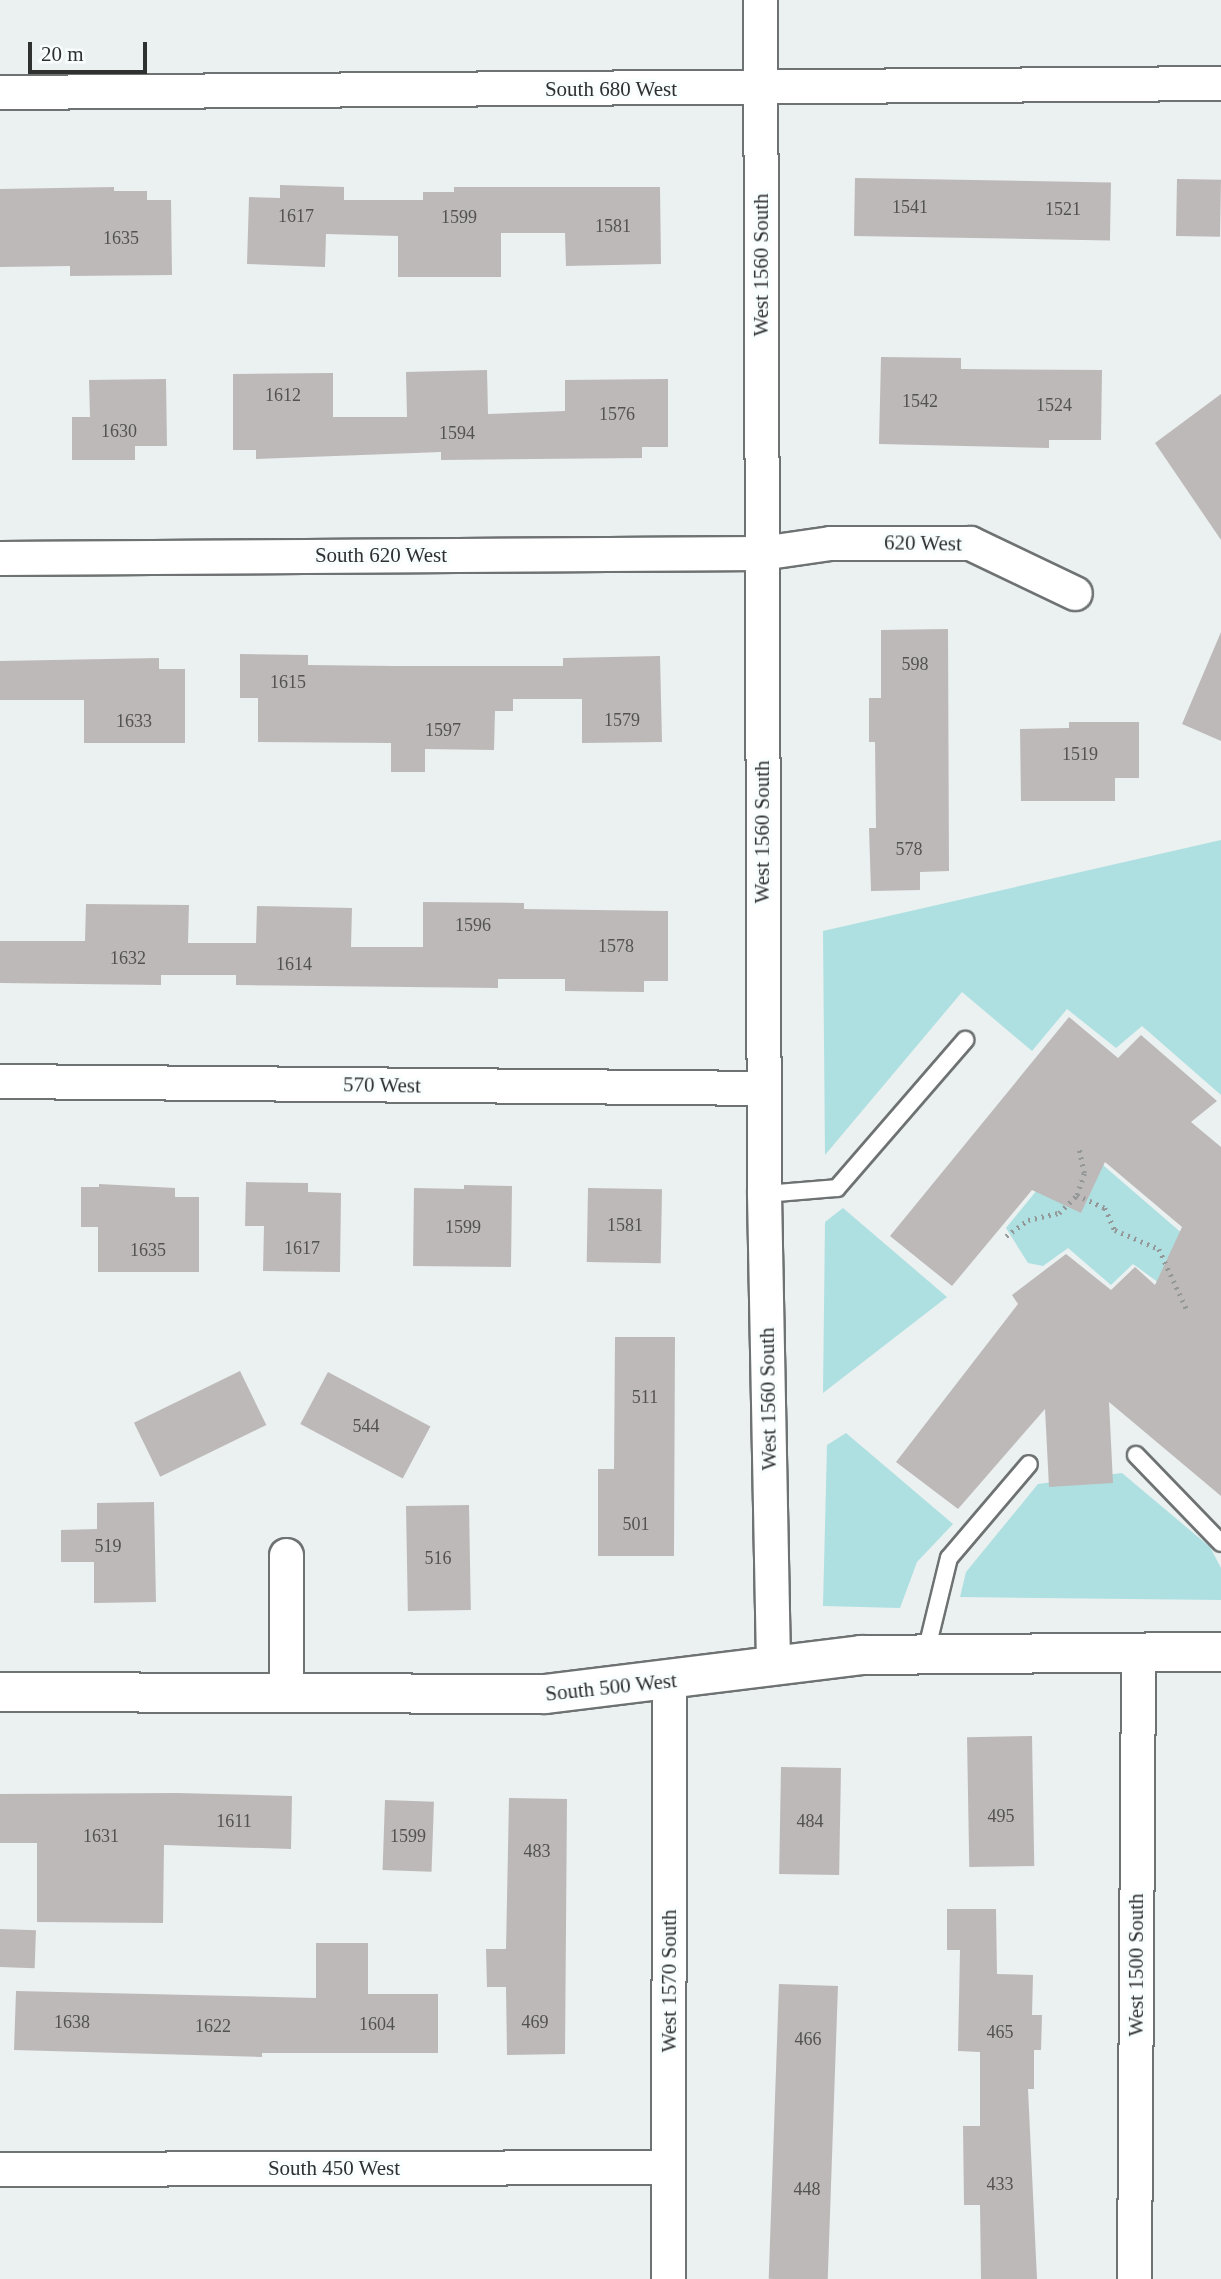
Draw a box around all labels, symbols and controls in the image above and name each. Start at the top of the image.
scale bar [32,28,150,72]
text: 20 m [41,42,84,66]
street label: South 680 West [545,76,677,102]
street label: West 1560 South [748,194,774,336]
house number: 1541 [892,196,928,218]
house number: 1521 [1045,198,1081,220]
house number: 1617 [278,205,314,227]
house number: 1599 [441,206,477,228]
house number: 1581 [595,215,631,237]
house number: 1635 [103,227,139,249]
house number: 1612 [265,384,301,406]
house number: 1542 [902,390,938,412]
house number: 1524 [1036,394,1072,416]
house number: 1576 [599,403,635,425]
house number: 1630 [101,420,137,442]
house number: 1594 [439,422,475,444]
street label: 620 West [884,530,962,556]
street label: South 620 West [315,542,447,568]
house number: 598 [902,653,928,675]
house number: 1615 [270,671,306,693]
house number: 1579 [604,709,640,731]
house number: 1633 [116,710,152,732]
house number: 1597 [425,719,461,741]
house number: 1519 [1062,743,1098,765]
street label: West 1560 South [749,761,775,903]
house number: 578 [896,838,922,860]
house number: 1596 [455,914,491,936]
house number: 1578 [598,935,634,957]
house number: 1632 [110,947,146,969]
house number: 1614 [276,953,312,975]
street label: 570 West [343,1072,421,1098]
house number: 1581 [607,1214,643,1236]
house number: 1599 [445,1216,481,1238]
house number: 1617 [284,1237,320,1259]
house number: 1635 [130,1239,166,1261]
street label: West 1560 South [754,1327,782,1471]
house number: 511 [632,1386,658,1408]
house number: 544 [352,1415,380,1437]
house number: 501 [622,1513,650,1535]
house number: 519 [94,1535,122,1557]
house number: 516 [424,1547,452,1569]
street label: South 500 West [544,1668,678,1706]
house number: 495 [988,1805,1014,1827]
house number: 1611 [216,1810,252,1832]
house number: 484 [796,1810,824,1832]
house number: 1631 [83,1825,119,1847]
house number: 1599 [390,1825,426,1847]
house number: 483 [524,1840,550,1862]
street label: West 1500 South [1123,1894,1149,2036]
street label: West 1570 South [656,1910,682,2052]
house number: 1638 [54,2011,90,2033]
house number: 469 [522,2011,548,2033]
house number: 1604 [359,2013,395,2035]
house number: 1622 [195,2015,231,2037]
house number: 465 [987,2021,1014,2043]
house number: 466 [794,2028,822,2050]
street label: South 450 West [268,2155,400,2181]
house number: 433 [987,2173,1014,2195]
house number: 448 [794,2178,820,2200]

